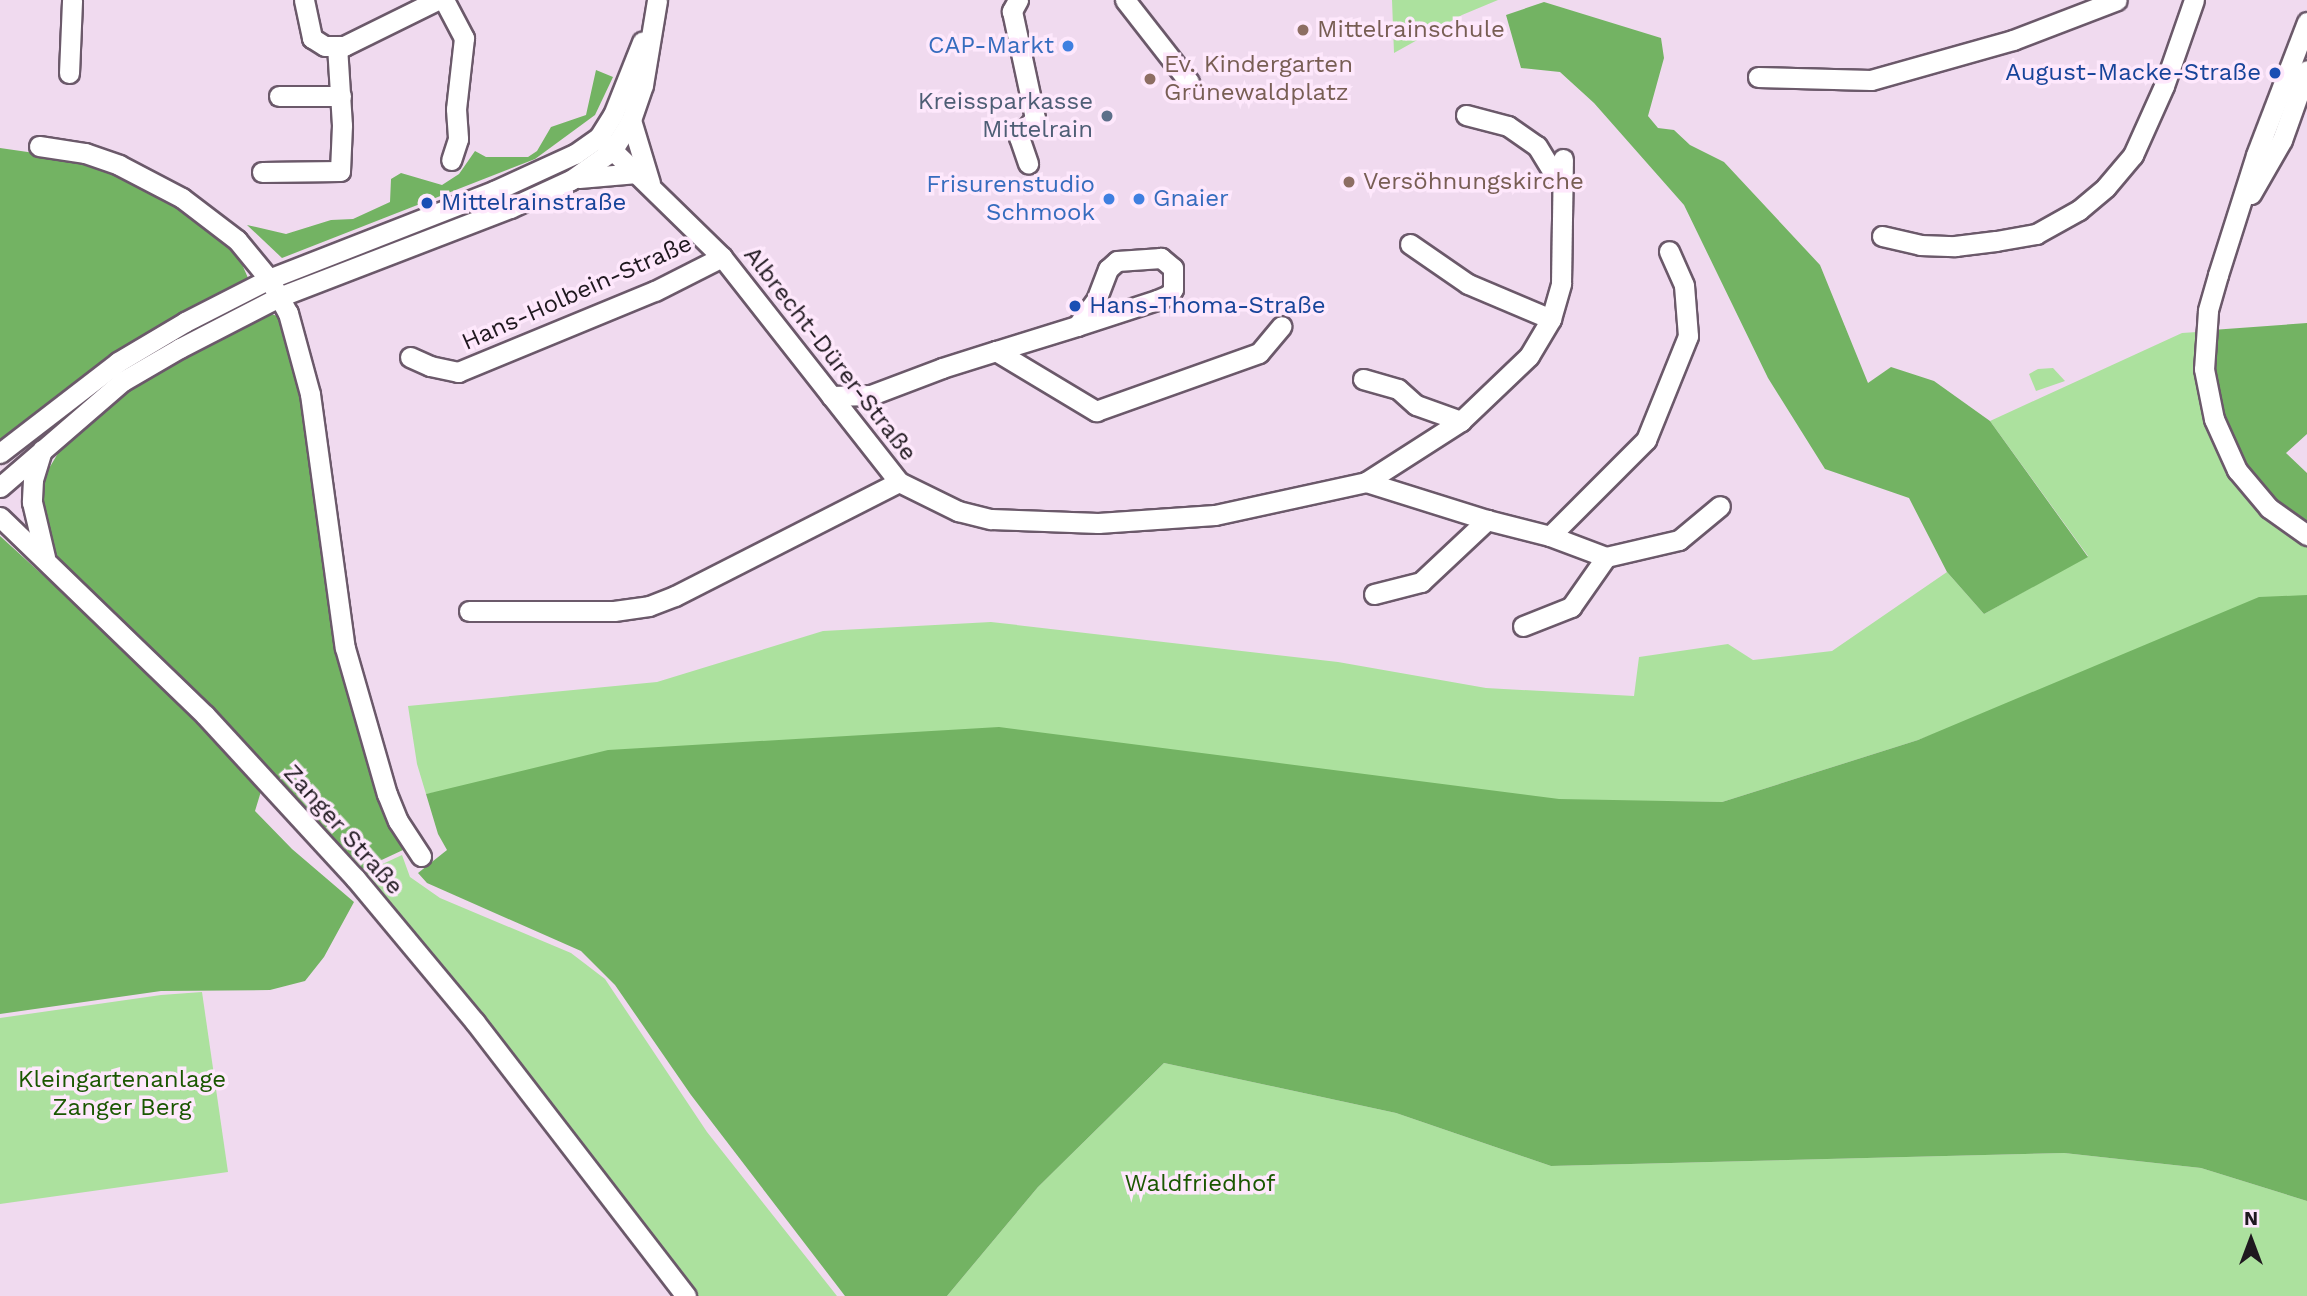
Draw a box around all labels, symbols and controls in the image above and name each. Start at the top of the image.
place label: Mittelrainschule [1317,16,1505,44]
marker: Mittelrainschule [1295,22,1311,38]
place label: CAP-Markt [928,32,1054,60]
marker: CAP-Markt [1060,38,1076,54]
place label: Ev. Kindergarten Grünewaldplatz [1164,51,1353,107]
place label: August-Macke-Straße [2005,59,2261,87]
marker: August-Macke-Straße [2267,65,2283,81]
marker: Ev. Kindergarten Grünewaldplatz [1142,71,1158,87]
place label: Kreissparkasse Mittelrain [918,88,1093,144]
marker: Kreissparkasse Mittelrain [1099,108,1115,124]
place label: Versöhnungskirche [1363,168,1584,196]
place label: Frisurenstudio Schmook [926,171,1095,227]
marker: Versöhnungskirche [1341,174,1357,190]
place label: Gnaier [1153,185,1229,213]
place label: Mittelrainstraße [441,189,626,217]
marker: Frisurenstudio Schmook [1101,191,1117,207]
marker: Gnaier [1131,191,1147,207]
marker: Mittelrainstraße [419,195,435,211]
street label: Hans-Holbein-Straße [457,229,697,357]
street label: Albrecht-Dürer-Straße [737,241,923,467]
place label: Hans-Thoma-Straße [1089,292,1326,320]
marker: Hans-Thoma-Straße [1067,298,1083,314]
street label: Zanger Straße [277,759,409,901]
park label: Kleingartenanlage Zanger Berg [18,1066,226,1122]
park label: Waldfriedhof [1124,1170,1276,1198]
north arrow [2216,1205,2286,1275]
text: N [2244,1207,2258,1230]

